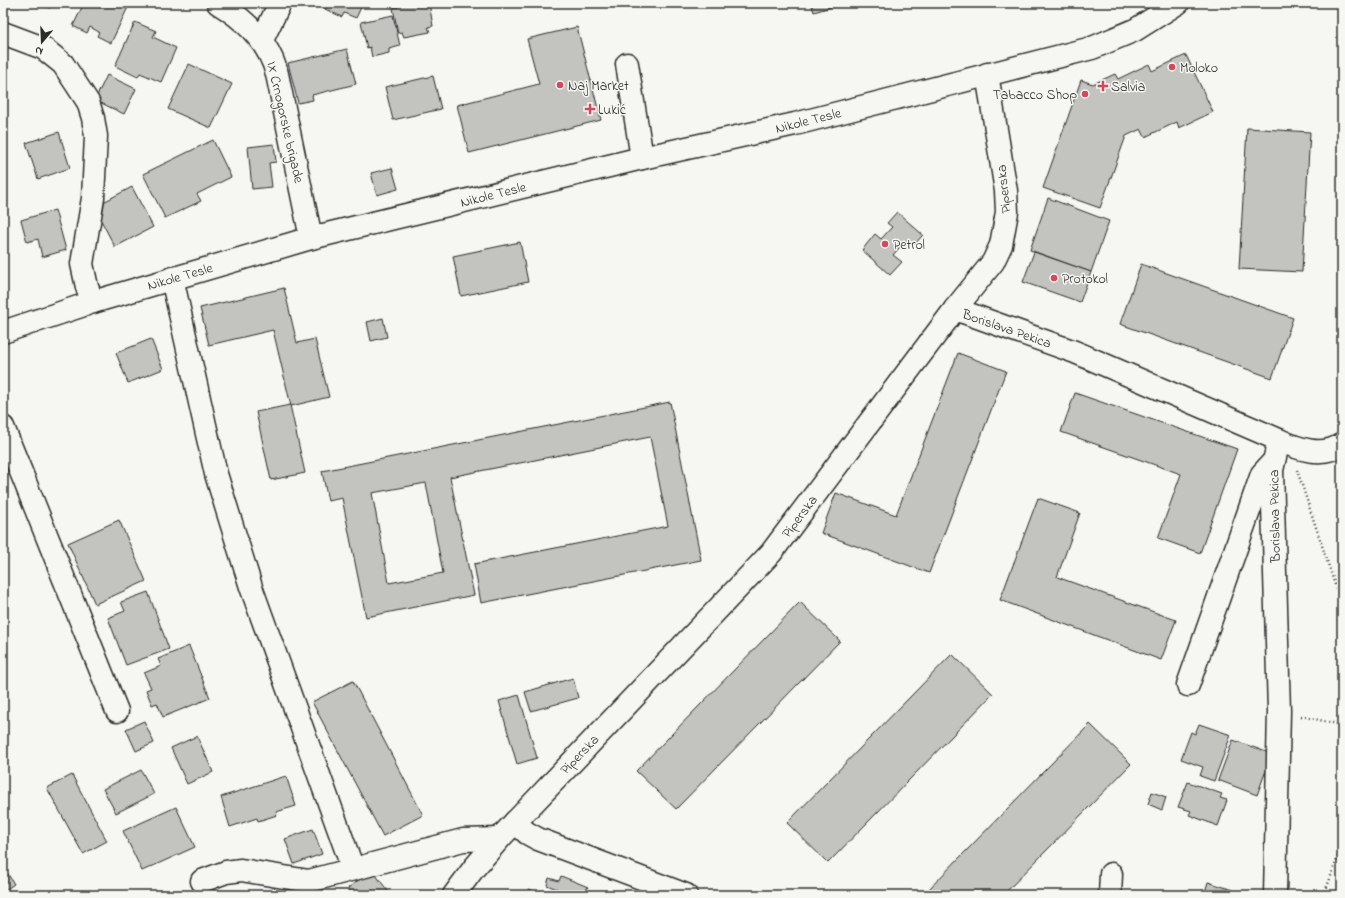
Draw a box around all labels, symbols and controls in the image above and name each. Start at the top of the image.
north arrow [22,22,62,62]
text: N [33,42,45,59]
place label: Moloko [1180,58,1218,79]
street label: IX Crnogorske brigade [259,59,309,186]
marker: Moloko [1167,62,1177,72]
place label: Naj Market [568,76,629,97]
place label: Salvia [1111,77,1145,98]
marker: Naj Market [555,80,565,90]
marker: Salvia [1098,81,1108,91]
place label: Tabacco Shop [993,85,1077,106]
marker: Tabacco Shop [1080,89,1090,99]
place label: Lukić [598,100,627,121]
street label: Nikole Tesle [773,103,844,140]
marker: Lukić [585,104,595,114]
street label: Piperska [991,163,1017,214]
street label: Nikole Tesle [458,177,529,214]
place label: Petrol [893,235,925,256]
marker: Petrol [880,239,890,249]
street label: Nikole Tesle [145,258,216,297]
place label: Protokol [1062,269,1108,290]
marker: Protokol [1049,273,1059,283]
street label: Borislava Pekica [958,304,1054,354]
street label: Borislava Pekica [1264,469,1287,564]
street label: Piperska [777,491,823,543]
street label: Piperska [556,730,605,780]

